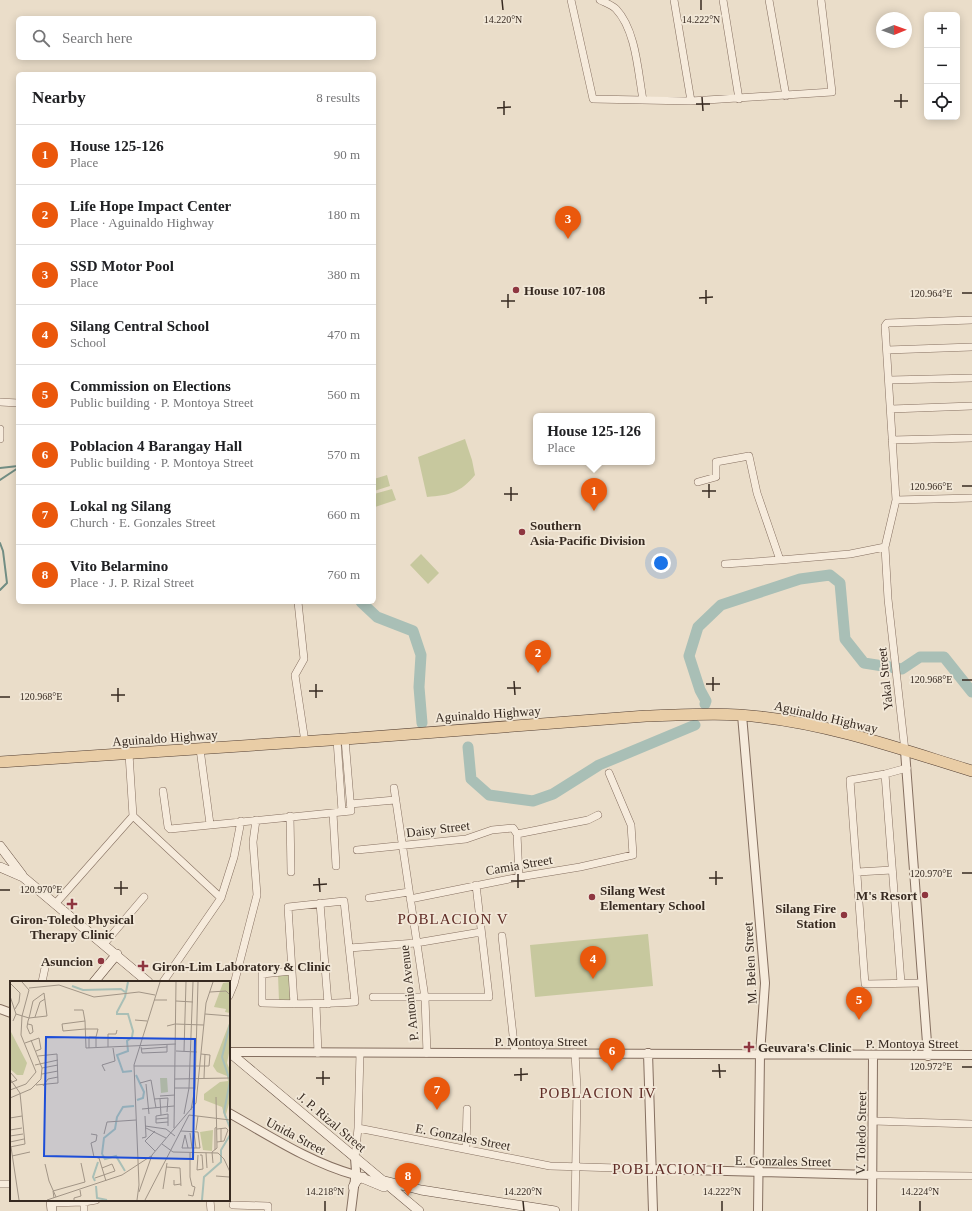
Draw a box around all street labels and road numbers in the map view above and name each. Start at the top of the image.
street label: Yakal Street [874,646,896,711]
street label: Aguinaldo Highway [773,698,880,736]
street label: Aguinaldo Highway [435,703,542,725]
street label: Aguinaldo Highway [112,727,219,749]
street label: Daisy Street [405,818,471,840]
street label: Camia Street [484,852,554,878]
street label: M. Belen Street [740,921,760,1004]
street label: P. Antonio Avenue [396,944,421,1042]
street label: P. Montoya Street [495,1034,588,1049]
street label: P. Montoya Street [866,1036,959,1051]
street label: J. P. Rizal Street [295,1089,370,1155]
street label: V. Toledo Street [853,1091,869,1175]
street label: Unida Street [264,1114,329,1158]
street label: E. Gonzales Street [414,1120,512,1154]
street label: E. Gonzales Street [735,1153,832,1169]

